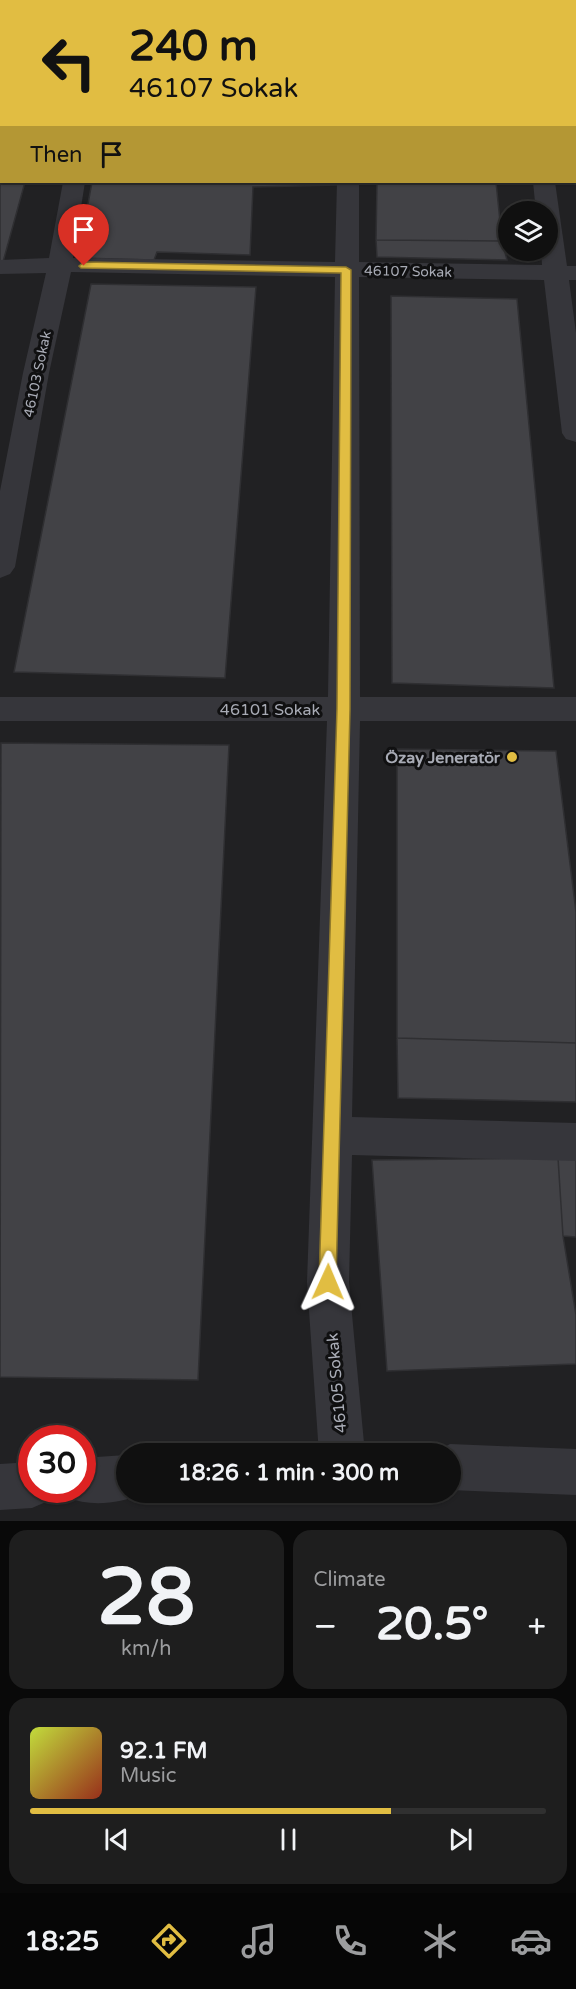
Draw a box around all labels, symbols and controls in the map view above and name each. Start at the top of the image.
text: 240 m [129,21,258,72]
icon: left [30,24,108,102]
text: 46107 Sokak [129,72,298,105]
icon: arrive [95,138,128,171]
text: Then [30,142,83,168]
map controls [498,201,558,261]
button: layers [498,201,558,261]
pin [58,204,109,266]
icon: arrive [67,213,100,246]
street label: 46107 Sokak [364,262,452,281]
street label: 46103 Sokak [20,329,55,419]
street label: 46101 Sokak [220,700,320,720]
place label: Özay Jeneratör [385,748,501,768]
marker: Özay Jeneratör [505,750,519,764]
position arrow [296,1250,360,1314]
street label: 46105 Sokak [323,1332,351,1434]
speed limit sign: 30 [18,1425,96,1503]
text: 18:26 · 1 min · 300 m [178,1460,399,1486]
text: 28 [97,1551,195,1645]
text: Climate [314,1568,386,1592]
text: 20.5° [376,1598,489,1652]
text: − [314,1607,337,1646]
text: + [527,1607,546,1646]
text: km/h [121,1637,171,1661]
text: 92.1 FM [120,1738,208,1764]
text: Music [120,1764,176,1788]
icon: previous [100,1823,133,1856]
icon: pause [272,1823,305,1856]
icon: next [444,1823,477,1856]
icon: directions [148,1920,190,1962]
icon: music [238,1920,280,1962]
icon: phone [329,1920,371,1962]
icon: climate [419,1920,461,1962]
icon: car [510,1920,552,1962]
text: 18:25 [24,1925,99,1958]

